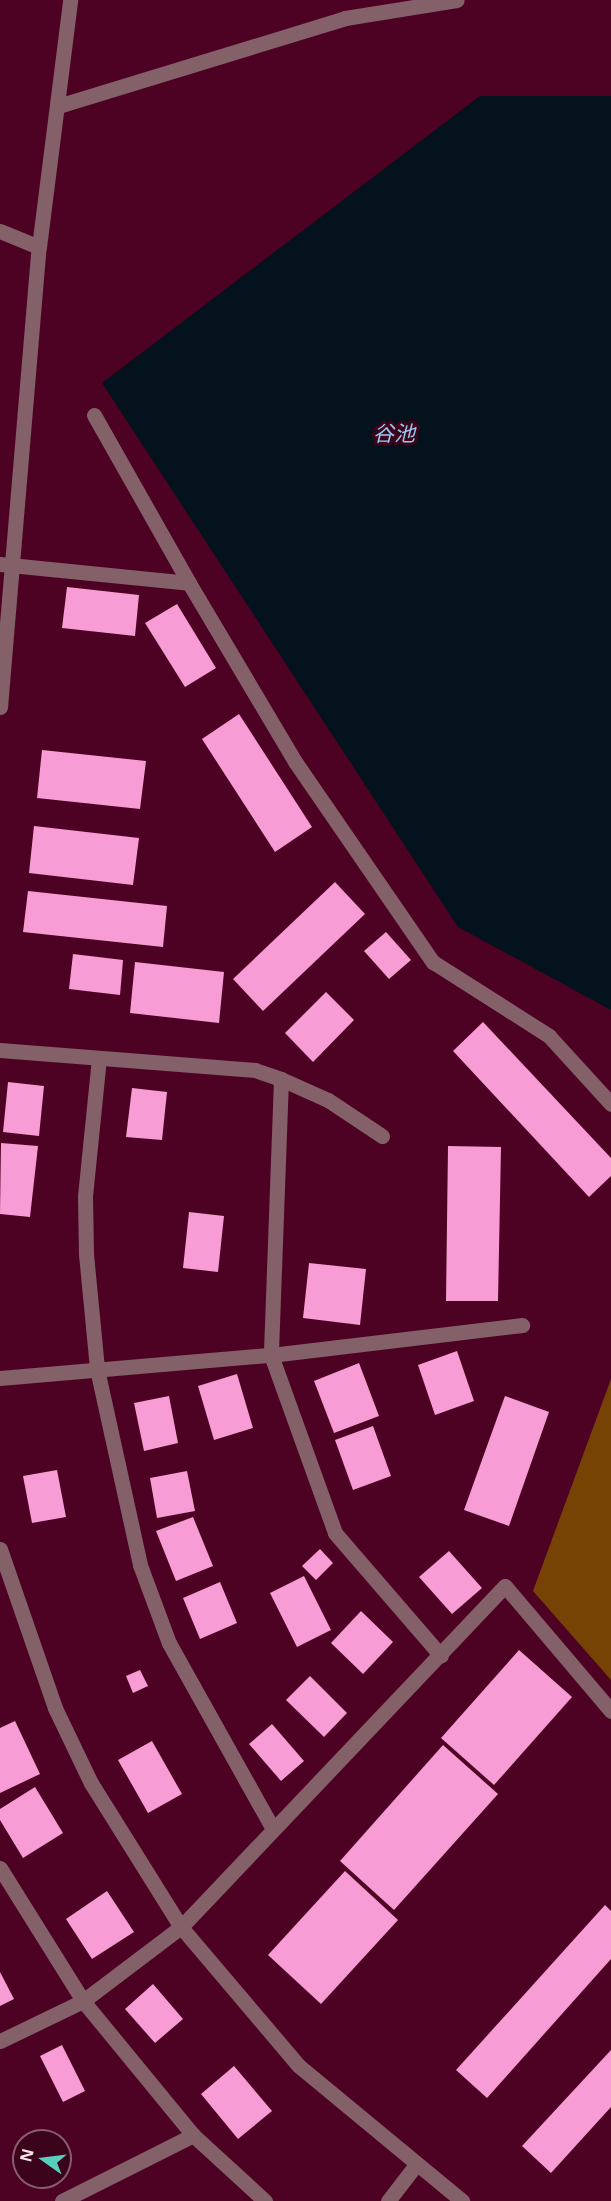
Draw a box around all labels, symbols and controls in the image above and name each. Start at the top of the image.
water label: 谷池 [373,420,415,446]
north arrow [12,2129,72,2189]
text: N [14,2146,39,2164]

